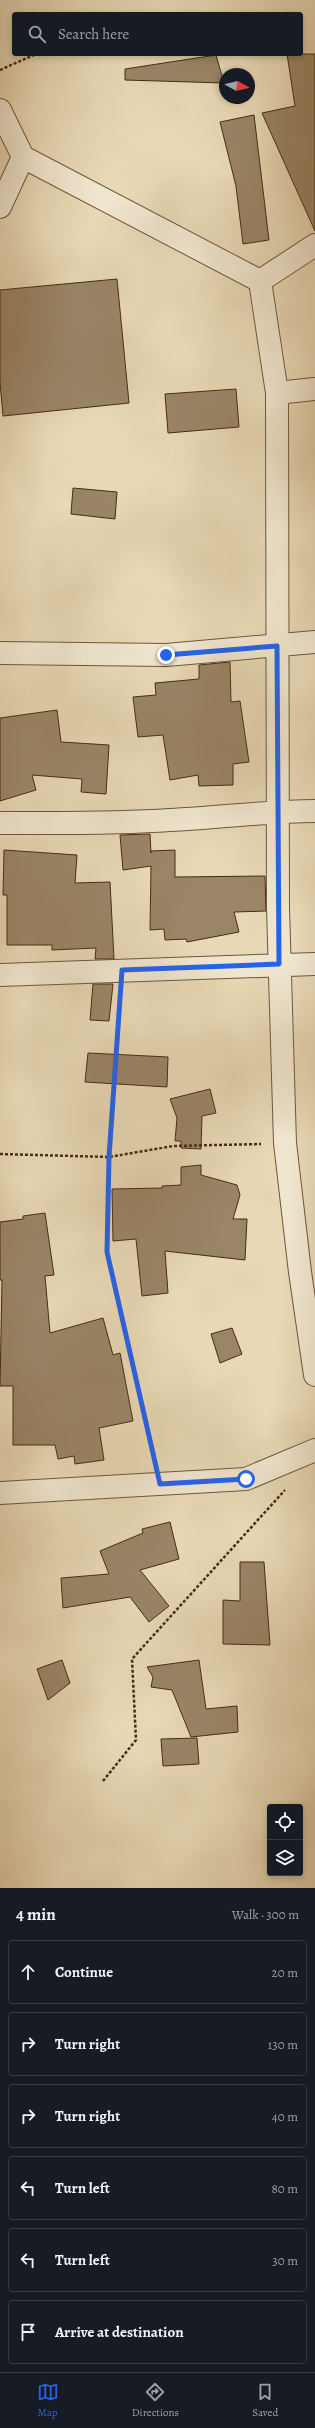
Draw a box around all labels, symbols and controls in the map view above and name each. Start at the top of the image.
search box [12,12,303,56]
icon: search [26,23,48,45]
text: Search here [58,24,129,44]
north arrow [219,68,255,104]
route end [157,646,175,664]
route start [237,1470,255,1488]
map controls [267,1804,303,1876]
button: locate [267,1804,303,1840]
button: layers [267,1840,303,1876]
text: 4 min [16,1903,56,1926]
text: Walk · 300 m [232,1906,299,1923]
icon: ahead [17,1961,39,1983]
text: Continue [55,1962,113,1982]
text: 20 m [272,1964,298,1981]
icon: right [17,2033,39,2055]
text: Turn right [55,2034,120,2054]
text: 130 m [268,2036,298,2053]
icon: right [17,2105,39,2127]
text: Turn right [55,2106,120,2126]
text: 40 m [272,2108,298,2125]
icon: left [17,2177,39,2199]
text: Turn left [55,2178,110,2198]
text: 80 m [271,2180,298,2197]
icon: left [17,2249,39,2271]
text: Turn left [55,2250,110,2270]
text: 30 m [272,2252,298,2269]
icon: arrive [17,2321,39,2343]
text: Arrive at destination [55,2322,184,2342]
tab: Map [37,2381,59,2420]
tab: Directions [132,2381,179,2420]
tab: Saved [252,2381,278,2420]

